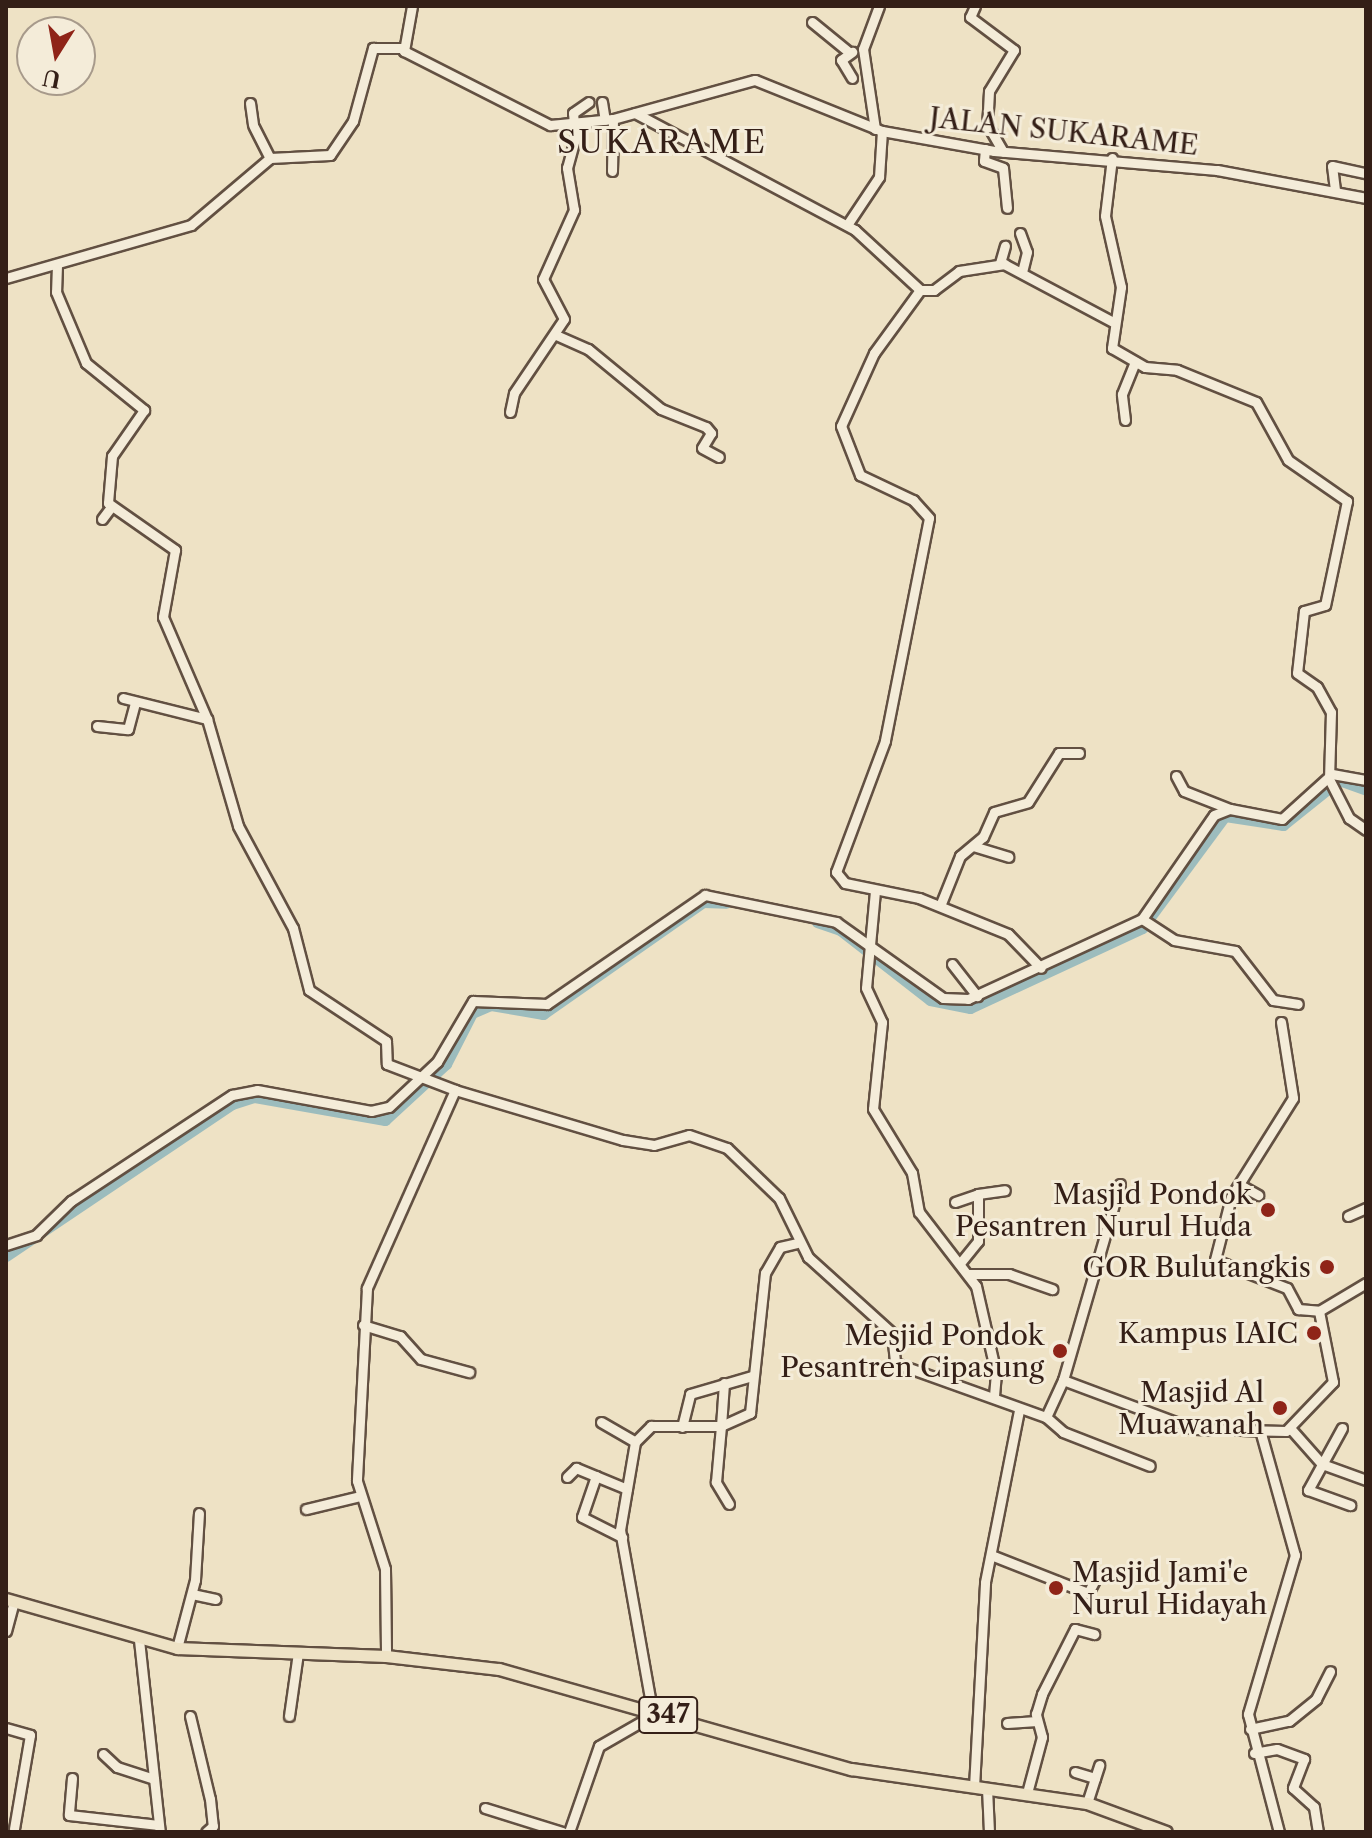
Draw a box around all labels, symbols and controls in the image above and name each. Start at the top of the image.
north arrow [16,16,96,96]
text: U [40,63,63,93]
street label: JALAN SUKARAME [928,100,1200,162]
district label: SUKARAME [557,123,767,161]
place label: Masjid Pondok Pesantren Nurul Huda [955,1177,1252,1243]
marker: Masjid Pondok Pesantren Nurul Huda [1259,1201,1277,1219]
place label: GOR Bulutangkis [1081,1250,1311,1284]
marker: GOR Bulutangkis [1318,1258,1336,1276]
place label: Kampus IAIC [1118,1316,1298,1350]
place label: Mesjid Pondok Pesantren Cipasung [780,1318,1044,1384]
marker: Kampus IAIC [1305,1324,1323,1342]
marker: Mesjid Pondok Pesantren Cipasung [1051,1342,1069,1360]
place label: Masjid Al Muawanah [1118,1375,1264,1441]
marker: Masjid Al Muawanah [1271,1399,1289,1417]
place label: Masjid Jami'e Nurul Hidayah [1072,1555,1267,1621]
marker: Masjid Jami'e Nurul Hidayah [1047,1579,1065,1597]
road number: 347 [638,1693,698,1737]

